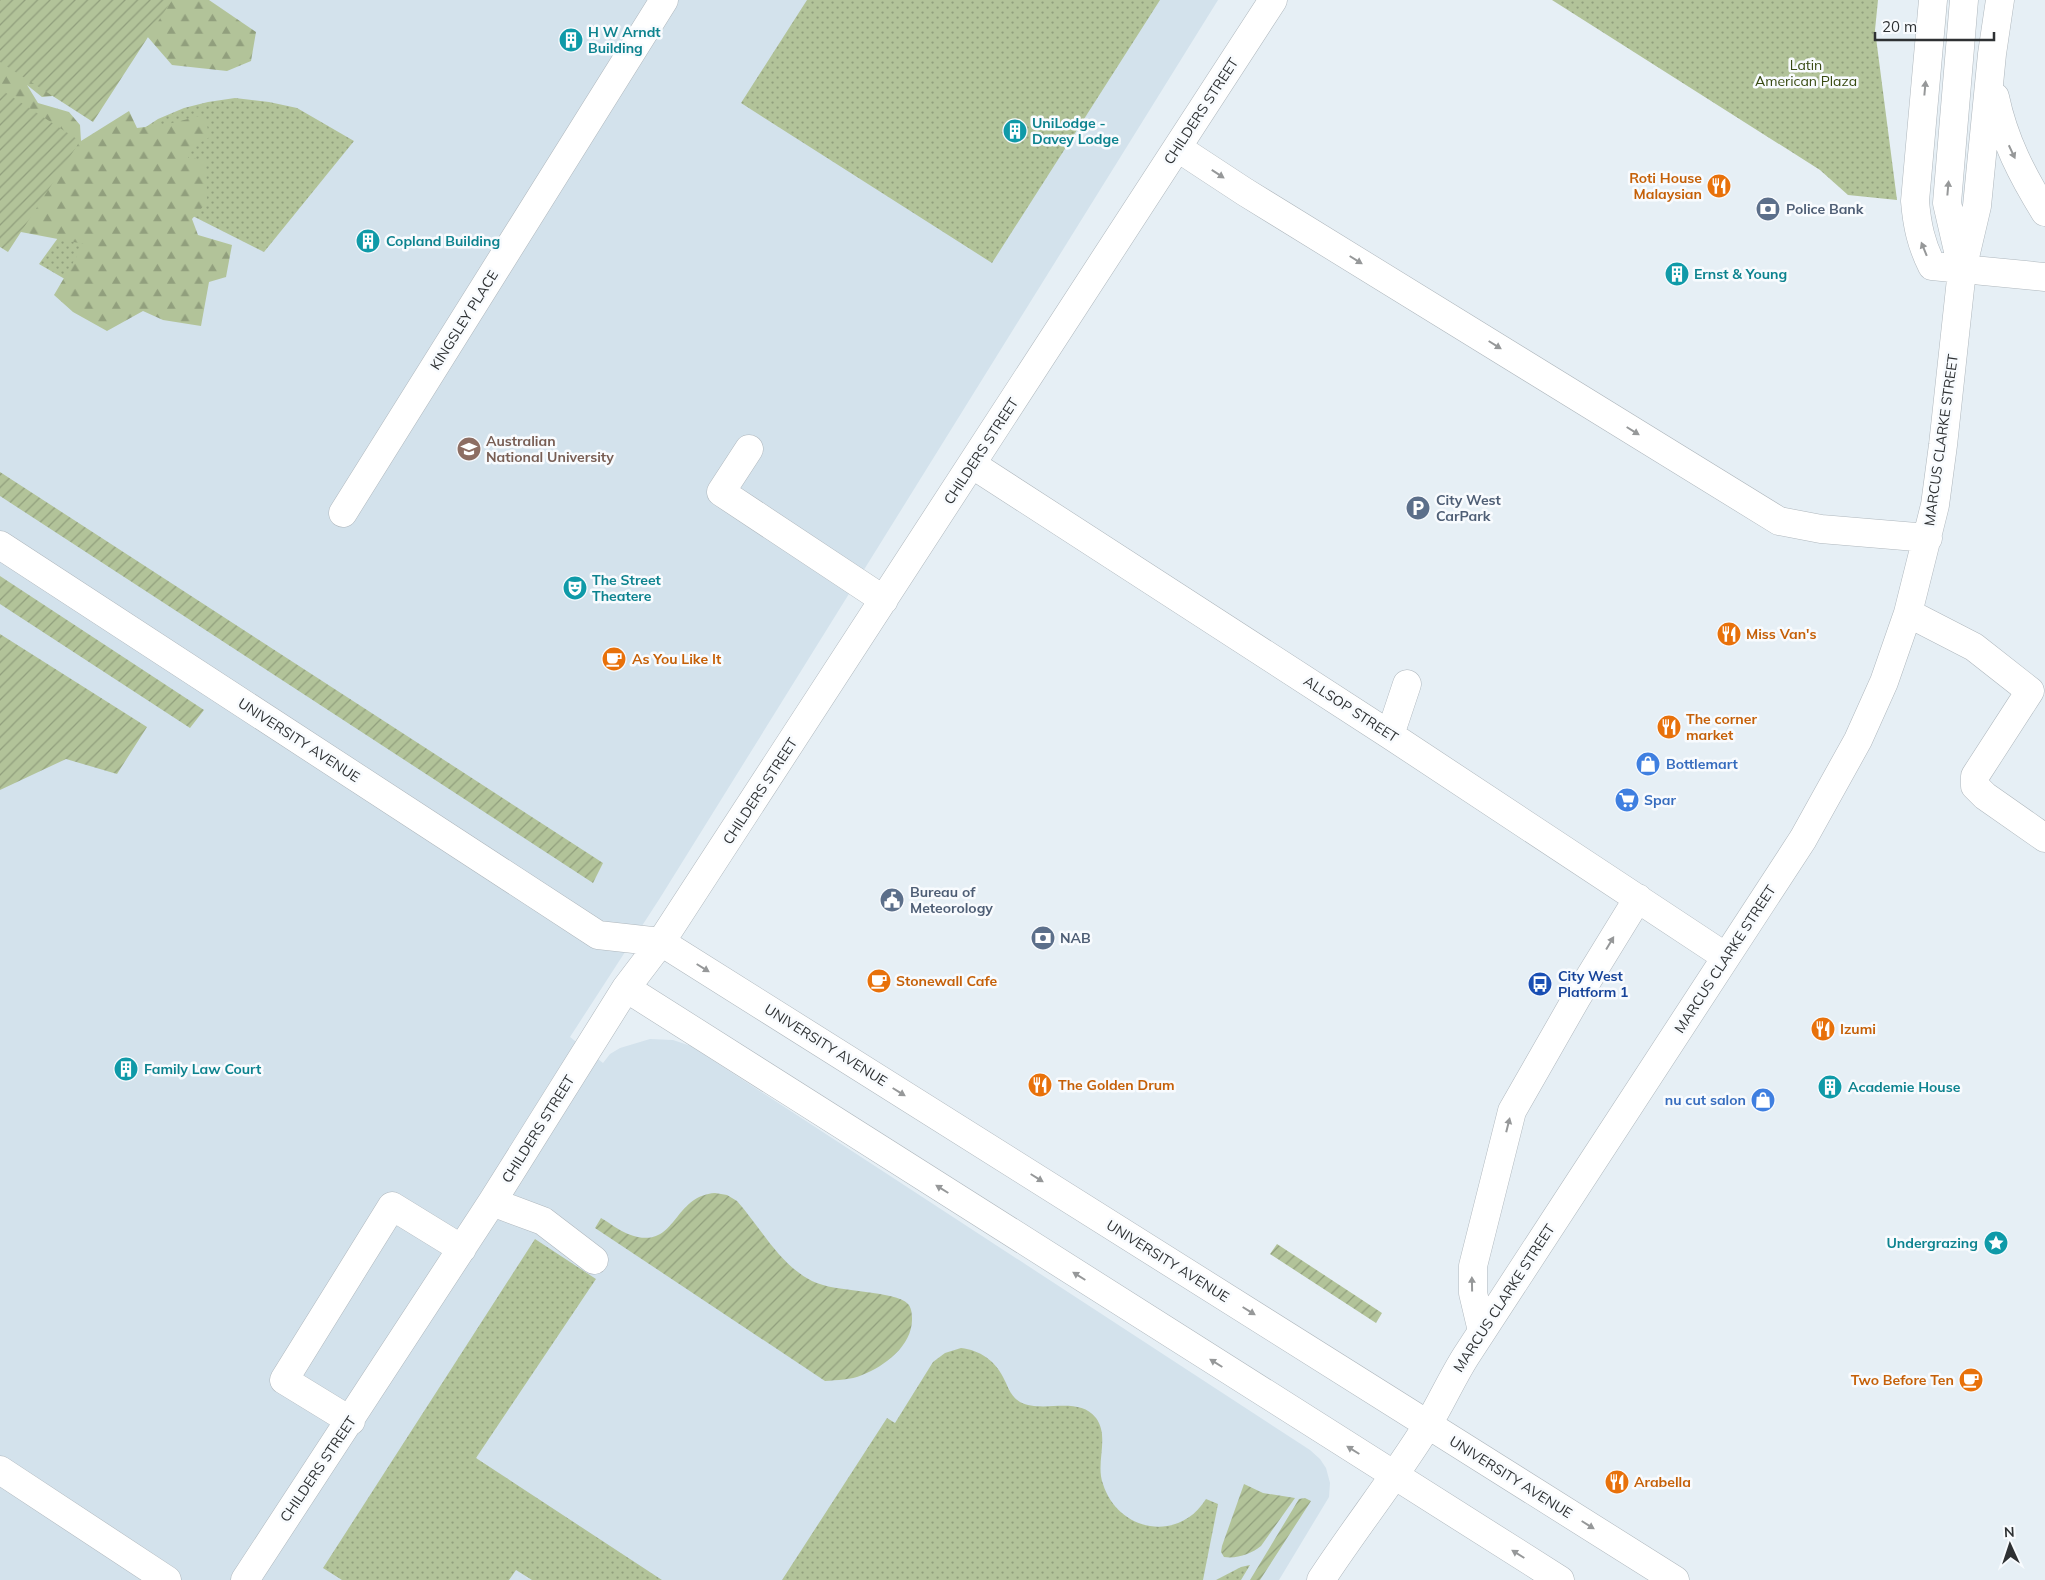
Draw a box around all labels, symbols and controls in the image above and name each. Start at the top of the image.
scale bar [1875,10,1994,42]
text: 20 m [1882,17,1917,36]
place label: H W Arndt Building [588,23,661,57]
building icon: H W Arndt Building [558,27,584,53]
street label: CHILDERS STREET [1160,54,1243,168]
park label: Latin American Plaza [1755,56,1857,90]
one-way arrow [1921,80,1929,96]
place label: UniLodge - Davey Lodge [1032,114,1119,148]
building icon: UniLodge - Davey Lodge [1002,118,1028,144]
one-way arrow [2008,145,2016,159]
one-way arrow [1212,169,1225,179]
place label: Roti House Malaysian [1629,169,1702,203]
restaurant icon: Roti House Malaysian [1706,173,1732,199]
one-way arrow [1944,180,1952,196]
bank icon: Police Bank [1755,196,1781,222]
place label: Police Bank [1786,200,1864,218]
building icon: Copland Building [355,228,381,254]
place label: Copland Building [386,232,500,250]
one-way arrow [1920,242,1928,256]
one-way arrow [1350,255,1363,265]
building icon: Ernst & Young [1664,261,1690,287]
place label: Ernst & Young [1694,265,1787,283]
street label: KINGSLEY PLACE [426,267,502,373]
one-way arrow [1488,341,1501,350]
street label: MARCUS CLARKE STREET [1920,352,1962,527]
street label: CHILDERS STREET [940,394,1023,508]
one-way arrow [1627,426,1640,435]
place label: Australian National University [486,432,614,466]
school or university icon: Australian National University [456,436,482,462]
place label: City West CarPark [1436,491,1502,525]
parking icon: City West CarPark [1405,495,1431,521]
place label: The Street Theatere [592,571,662,605]
theatre icon: The Street Theatere [562,575,588,601]
restaurant icon: Miss Van's [1716,621,1742,647]
place label: Miss Van's [1746,625,1817,643]
cafe icon: As You Like It [601,646,627,672]
place label: As You Like It [632,650,722,668]
street label: ALLSOP STREET [1300,672,1402,747]
street label: UNIVERSITY AVENUE [235,694,363,786]
place label: The corner market [1686,710,1757,744]
restaurant icon: The corner market [1656,714,1682,740]
street label: CHILDERS STREET [719,734,802,848]
shop icon: Bottlemart [1635,751,1661,777]
place label: Bottlemart [1666,755,1739,773]
supermarket icon: Spar [1614,787,1640,813]
place label: Spar [1644,791,1676,809]
street label: MARCUS CLARKE STREET [1670,881,1780,1037]
place label: Bureau of Meteorology [910,883,993,917]
public building icon: Bureau of Meteorology [879,887,905,913]
bank icon: NAB [1030,925,1056,951]
place label: NAB [1060,929,1091,947]
one-way arrow [1606,936,1615,949]
one-way arrow [696,963,709,973]
place label: City West Platform 1 [1558,967,1629,1001]
cafe icon: Stonewall Cafe [866,968,892,994]
bus stop icon: City West Platform 1 [1527,971,1553,997]
place label: Stonewall Cafe [896,972,998,990]
street label: UNIVERSITY AVENUE [761,1000,891,1090]
restaurant icon: Izumi [1810,1016,1836,1042]
place label: Izumi [1840,1020,1876,1038]
building icon: Family Law Court [113,1056,139,1082]
place label: Family Law Court [144,1060,262,1078]
street label: CHILDERS STREET [498,1071,579,1186]
restaurant icon: The Golden Drum [1027,1072,1053,1098]
building icon: Academie House [1817,1074,1843,1100]
place label: The Golden Drum [1058,1076,1175,1094]
place label: Academie House [1848,1078,1961,1096]
one-way arrow [893,1087,906,1096]
shop icon: nu cut salon [1750,1087,1776,1113]
place label: nu cut salon [1665,1091,1746,1109]
one-way arrow [1504,1118,1512,1133]
one-way arrow [1030,1174,1043,1183]
one-way arrow [935,1184,948,1193]
street label: UNIVERSITY AVENUE [1103,1216,1233,1306]
street label: MARCUS CLARKE STREET [1449,1220,1559,1376]
place icon: Undergrazing [1983,1230,2009,1256]
place label: Undergrazing [1886,1234,1978,1252]
one-way arrow [1072,1271,1086,1280]
one-way arrow [1468,1275,1476,1291]
one-way arrow [1242,1307,1255,1316]
one-way arrow [1210,1358,1223,1368]
cafe icon: Two Before Ten [1958,1367,1984,1393]
place label: Two Before Ten [1851,1371,1954,1389]
street label: CHILDERS STREET [276,1412,360,1525]
street label: UNIVERSITY AVENUE [1446,1432,1576,1522]
one-way arrow [1347,1445,1360,1455]
restaurant icon: Arabella [1604,1469,1630,1495]
place label: Arabella [1634,1473,1691,1491]
one-way arrow [1581,1520,1594,1529]
north arrow [1985,1520,2035,1570]
text: N [2004,1523,2015,1541]
one-way arrow [1512,1549,1525,1559]

